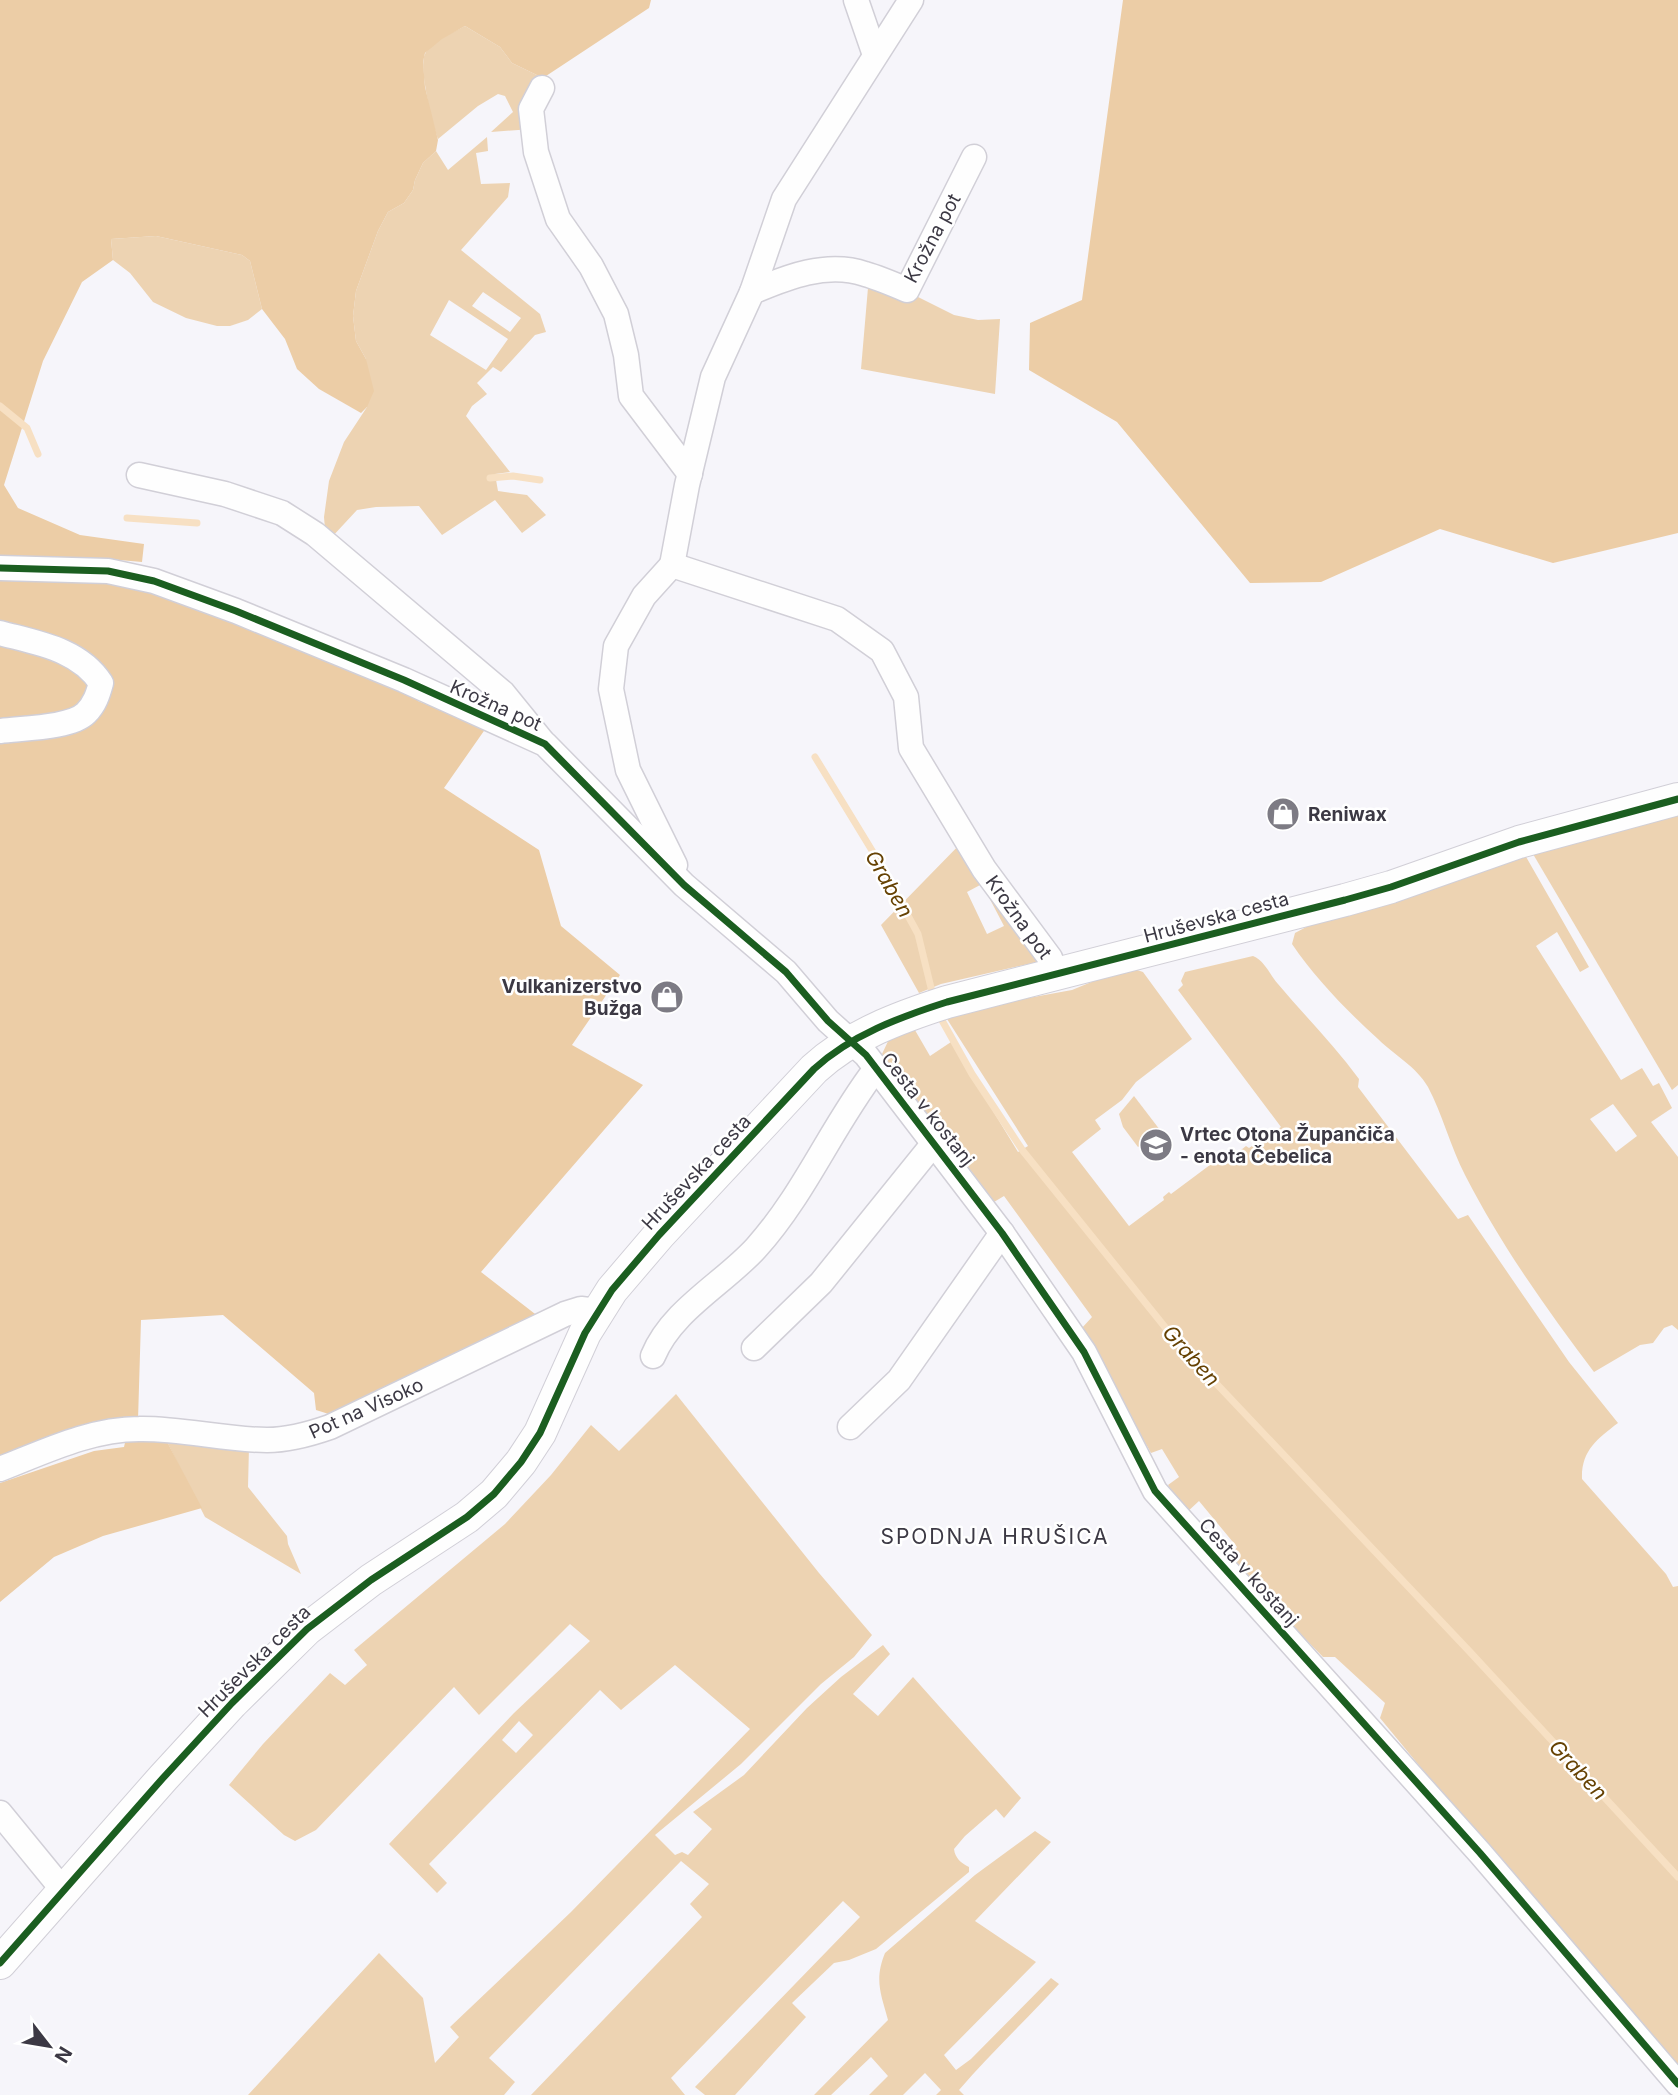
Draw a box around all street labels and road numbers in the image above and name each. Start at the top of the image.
street label: Krožna pot [899,190,966,287]
street label: Krožna pot [446,675,545,736]
street label: Krožna pot [981,871,1057,964]
street label: Hruševska cesta [1141,887,1291,948]
street label: Cesta v kostanj [876,1048,979,1171]
street label: Hruševska cesta [637,1110,756,1235]
street label: Pot na Visoko [305,1373,427,1444]
street label: Cesta v kostanj [1194,1514,1303,1631]
street label: Hruševska cesta [193,1600,315,1722]

